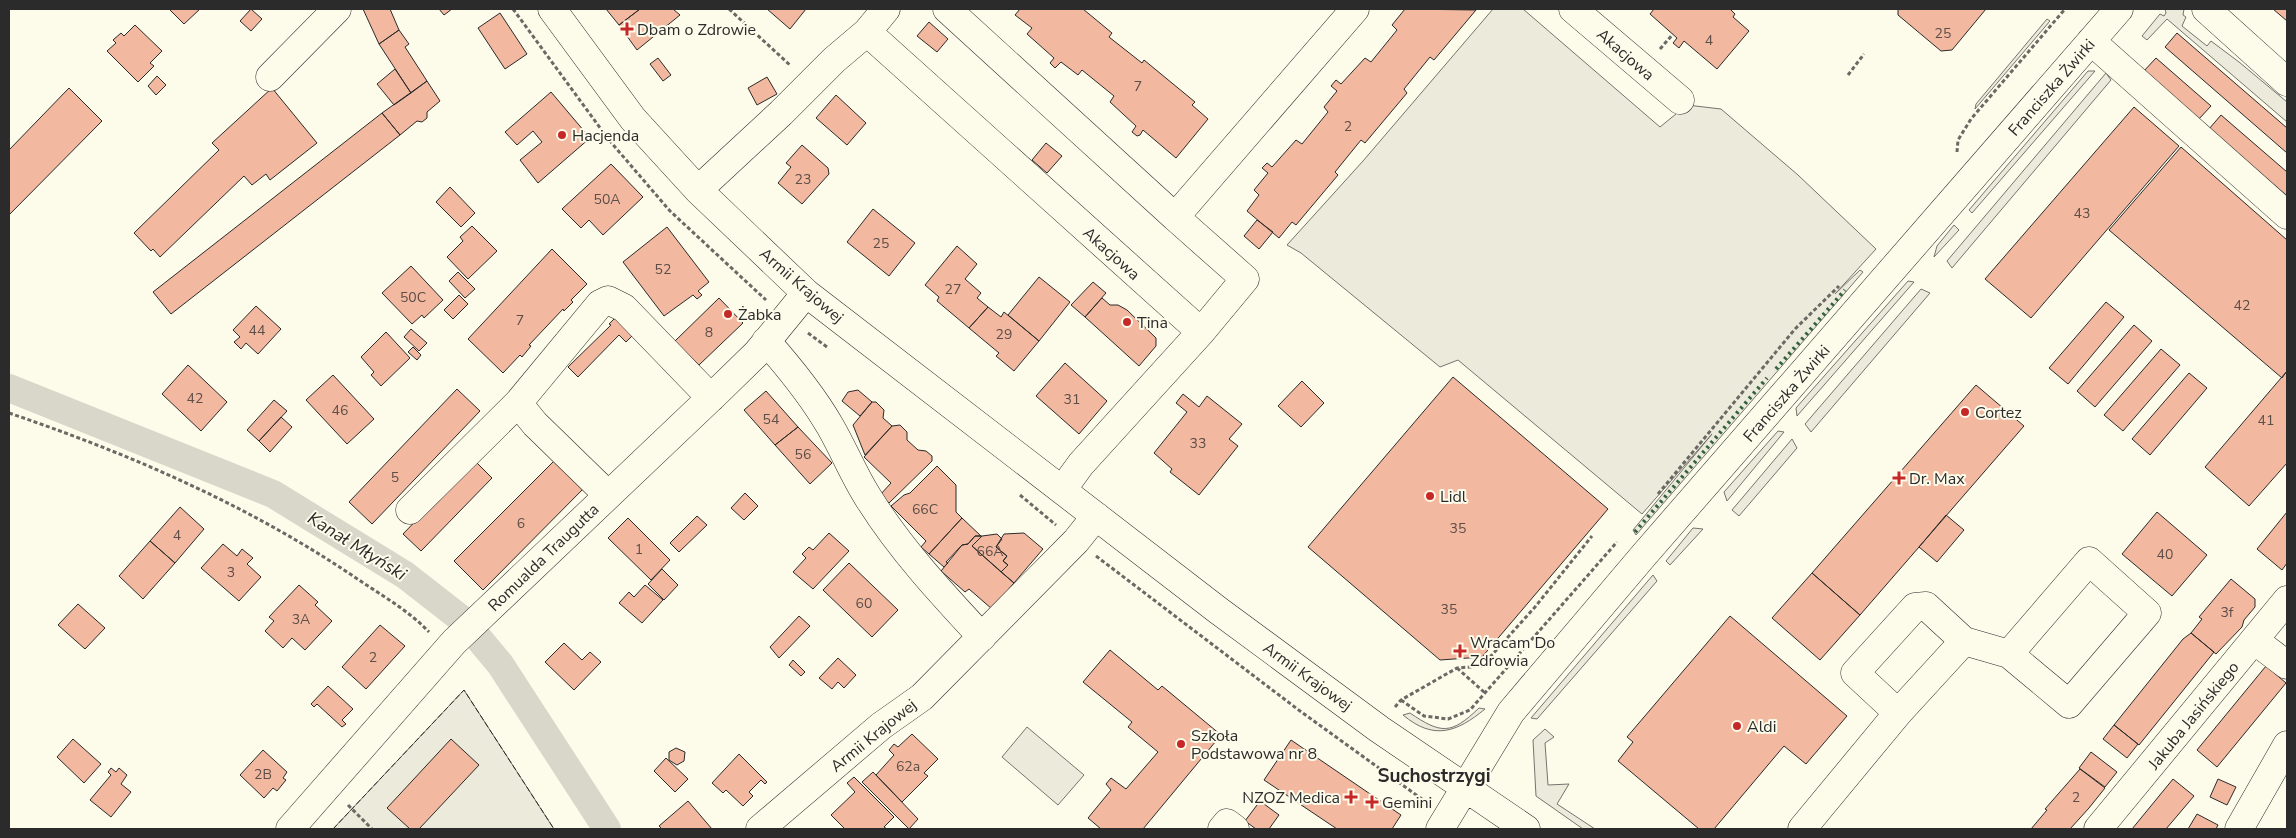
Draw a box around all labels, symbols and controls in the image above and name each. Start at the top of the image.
place label: Dbam o Zdrowie [637,19,756,41]
marker: Dbam o Zdrowie [621,23,633,35]
street label: Akacjowa [1592,24,1659,86]
house number: 25 [1935,24,1951,43]
house number: 4 [1705,31,1713,50]
street label: Franciszka Żwirki [2003,34,2100,141]
house number: 7 [1134,77,1142,96]
house number: 2 [1344,117,1352,136]
place label: Hacjenda [572,125,639,147]
marker: Hacjenda [556,129,568,141]
house number: 23 [795,170,811,189]
house number: 50A [593,190,621,209]
house number: 43 [2074,204,2090,223]
street label: Akacjowa [1078,222,1145,285]
house number: 25 [873,234,889,253]
street label: Armii Krajowej [755,243,848,328]
house number: 52 [655,260,671,279]
house number: 27 [945,280,961,299]
house number: 50C [400,288,426,307]
house number: 42 [2234,296,2250,315]
place label: Żabka [738,304,781,326]
marker: Żabka [722,308,734,320]
house number: 7 [516,311,524,330]
place label: Tina [1137,312,1168,334]
marker: Tina [1121,316,1133,328]
house number: 44 [249,321,265,340]
house number: 8 [705,323,713,342]
house number: 29 [996,325,1012,344]
street label: Franciszka Żwirki [1738,340,1835,447]
house number: 42 [187,389,203,408]
house number: 31 [1064,390,1080,409]
house number: 46 [332,401,348,420]
place label: Cortez [1975,402,2022,424]
marker: Cortez [1959,406,1971,418]
house number: 54 [763,410,779,429]
house number: 41 [2258,411,2274,430]
house number: 33 [1190,434,1206,453]
house number: 56 [795,445,811,464]
house number: 5 [391,468,399,487]
place label: Dr. Max [1909,468,1965,490]
marker: Dr. Max [1893,472,1905,484]
place label: Lidl [1440,486,1467,508]
marker: Lidl [1424,490,1436,502]
street label: Romualda Traugutta [483,499,604,617]
house number: 66C [912,500,938,519]
water label: Kanał Młyński [303,506,412,586]
house number: 6 [517,514,525,533]
house number: 35 [1450,519,1466,538]
house number: 4 [173,526,181,545]
house number: 1 [635,540,643,559]
house number: 66A [976,542,1004,561]
house number: 40 [2157,545,2173,564]
house number: 3 [227,563,235,582]
house number: 60 [856,594,872,613]
house number: 35 [1441,600,1457,619]
house number: 3f [2220,603,2234,622]
house number: 3A [292,610,310,629]
place label: Wracam Do Zdrowia [1470,632,1555,672]
street label: Armii Krajowej [1258,637,1356,717]
marker: Wracam Do Zdrowia [1454,645,1466,657]
house number: 2 [369,648,377,667]
street label: Jakuba Jasińskiego [2143,657,2244,775]
street label: Armii Krajowej [826,694,921,777]
place label: Aldi [1747,716,1776,738]
marker: Aldi [1731,720,1743,732]
place label: Szkoła Podstawowa nr 8 [1191,725,1317,765]
marker: Szkoła Podstawowa nr 8 [1175,738,1187,750]
house number: 62a [896,757,920,776]
district label: Suchostrzygi [1377,763,1491,789]
house number: 2B [254,765,272,784]
place label: NZOZ Medica [1242,787,1340,809]
house number: 2 [2072,788,2080,807]
marker: NZOZ Medica [1344,790,1358,804]
place label: Gemini [1382,792,1432,814]
marker: Gemini [1366,796,1378,808]

